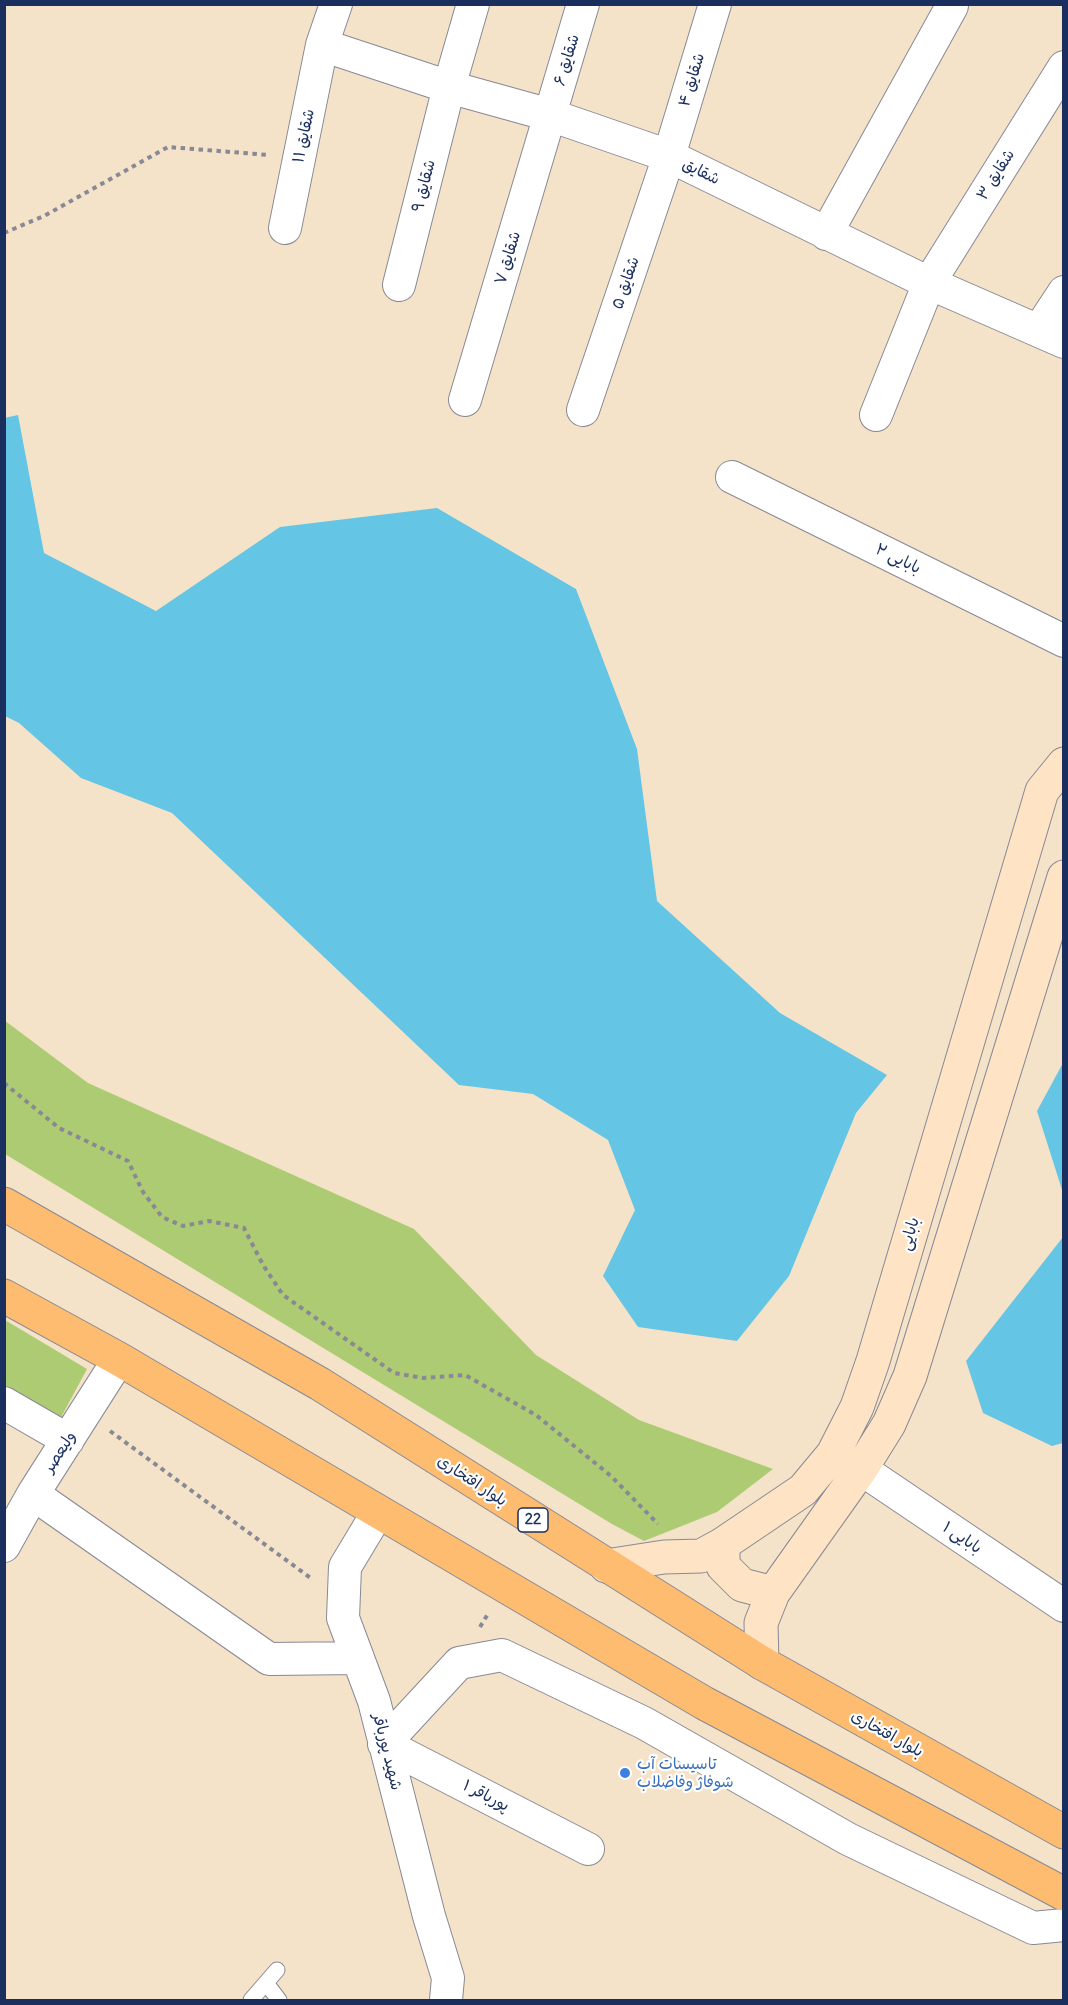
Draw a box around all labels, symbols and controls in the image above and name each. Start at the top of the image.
street label: شقایق ۶ [550,32,584,88]
street label: شقایق ۴ [675,51,709,109]
street label: شقایق ۱۱ [289,107,319,165]
street label: شقایق ۳ [973,146,1019,204]
street label: شقایق [679,155,723,189]
street label: شقایق ۹ [408,158,440,214]
street label: شقایق ۷ [491,229,525,287]
street label: شقایق ۵ [608,254,644,312]
street label: بابایی ۲ [872,540,924,578]
street label: بابایی [896,1215,924,1253]
street label: ولیعصر [40,1428,80,1476]
street label: بلوار افتخاری [434,1451,510,1511]
road number: 22 [518,1508,548,1532]
street label: بابایی ۱ [939,1518,985,1558]
street label: بلوار افتخاری [848,1706,926,1762]
street label: شهید پورباقر [368,1712,406,1792]
place label: تاسیسات آب شوفاژ وفاضلاب [637,1754,734,1792]
marker: تاسیسات آب شوفاژ وفاضلاب [618,1766,632,1780]
street label: پورباقر ۱ [460,1776,512,1816]

